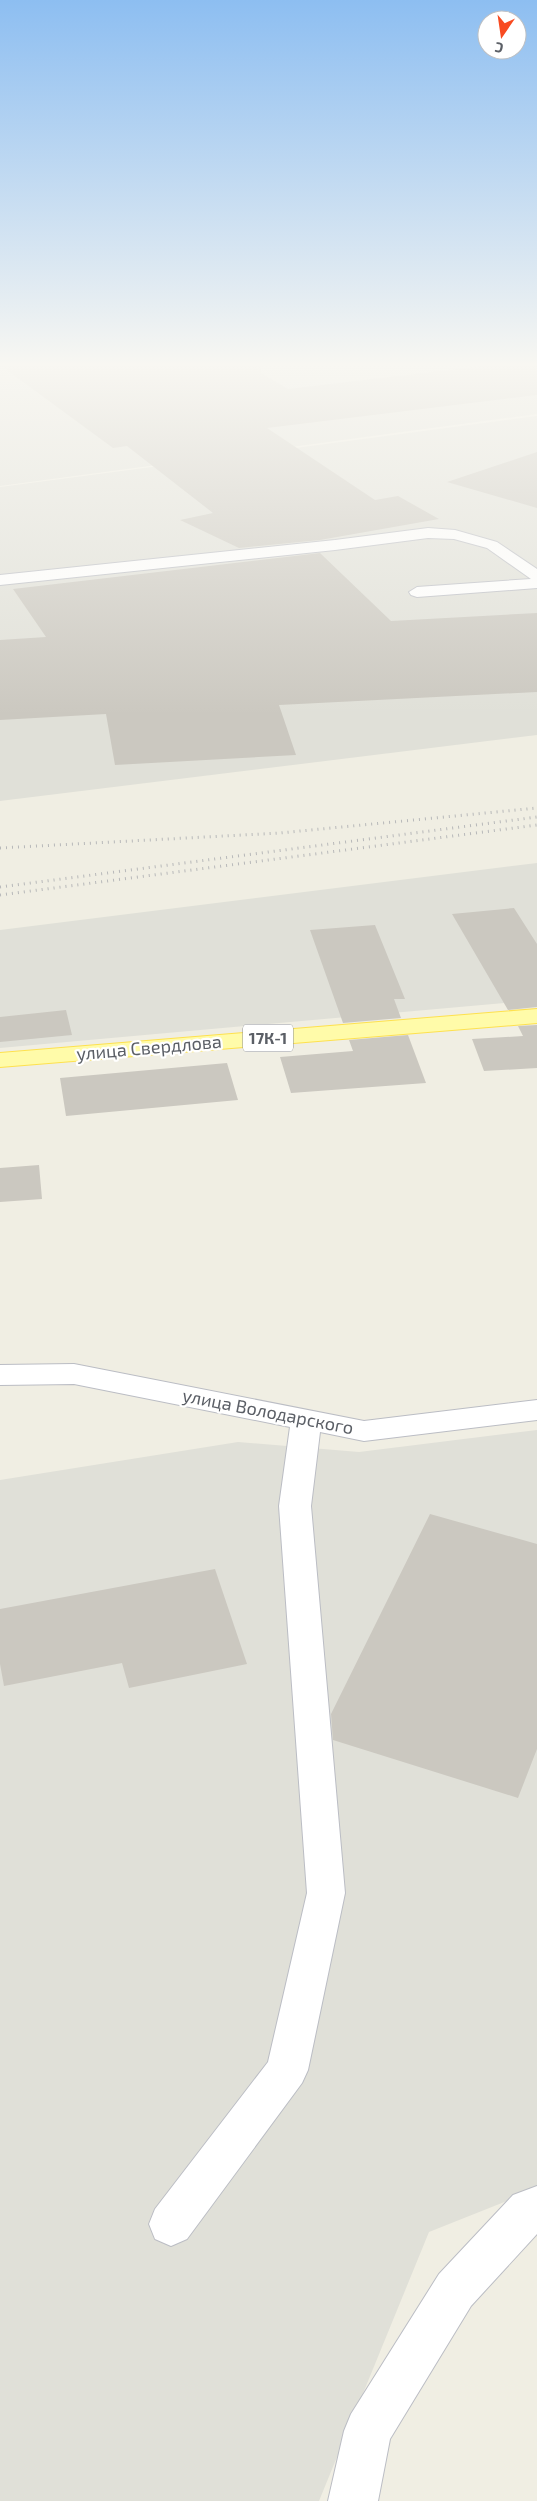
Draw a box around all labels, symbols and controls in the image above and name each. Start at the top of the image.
north arrow [477,10,527,60]
text: С [493,39,505,57]
road number: 17К-1 [243,1024,293,1052]
street label: улица Свердлова [75,1030,222,1064]
street label: улица Володарского [181,1384,356,1438]

